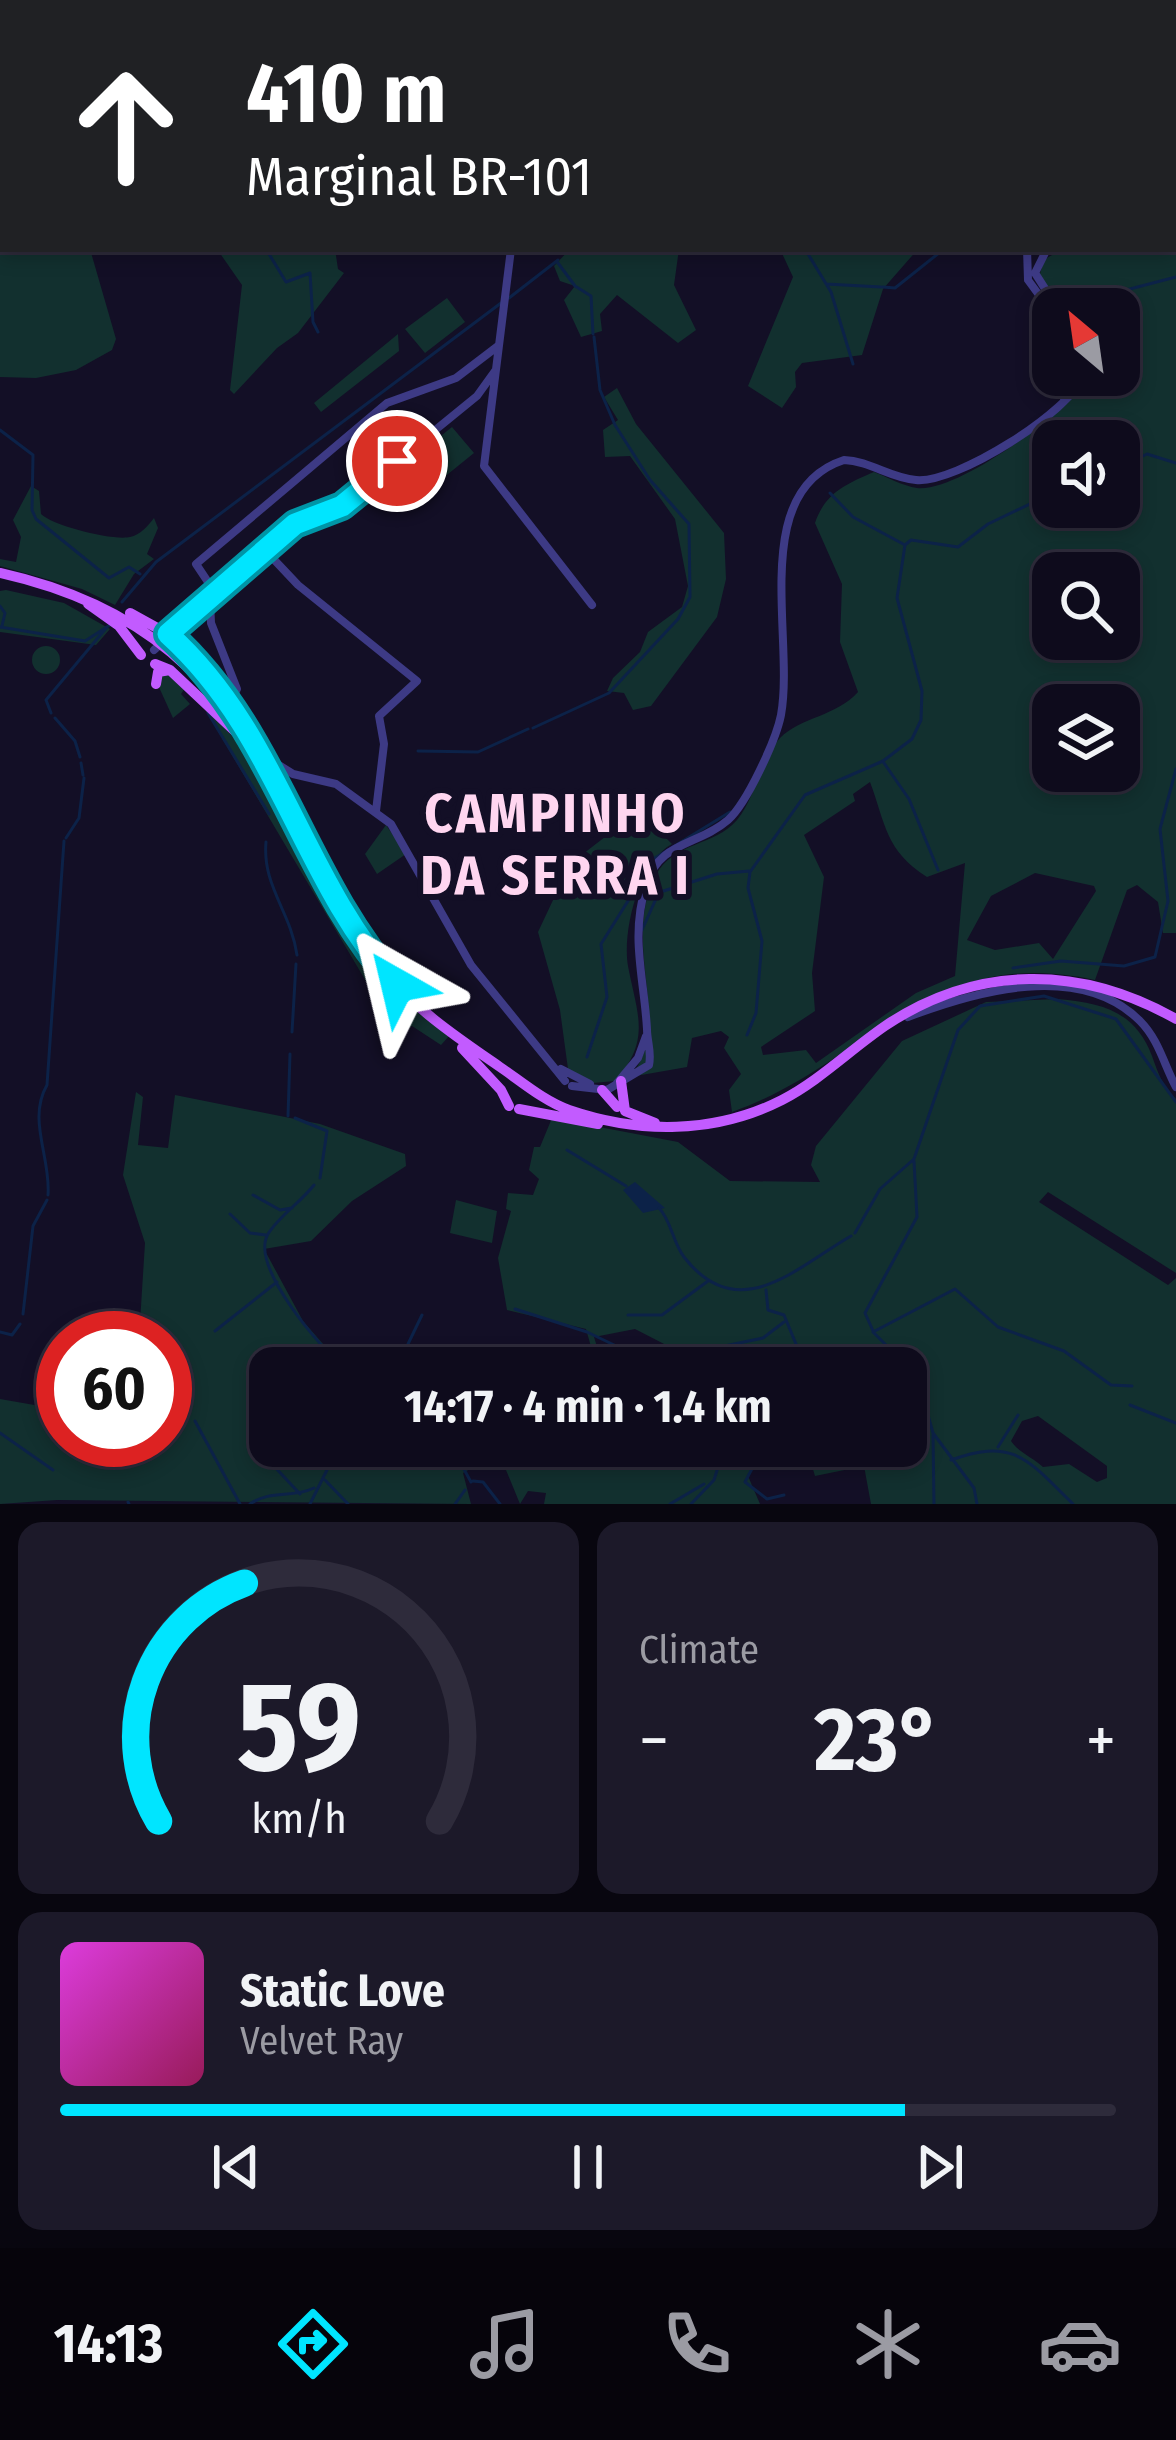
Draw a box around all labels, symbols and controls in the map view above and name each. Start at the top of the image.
text: 410 m [246,43,447,144]
icon: ahead [48,48,204,204]
text: Marginal BR-101 [246,145,592,209]
north arrow [1032,288,1140,396]
map controls [1032,288,1140,792]
pin [346,410,448,512]
button: sound [1032,420,1140,528]
icon: arrive [364,428,430,494]
button: search [1032,552,1140,660]
button: layers [1032,684,1140,792]
district label: CAMPINHO DA SERRA I [420,782,692,908]
position arrow [334,922,460,1048]
speed limit sign: 60 [36,1311,192,1467]
text: 14:17 · 4 min · 1.4 km [404,1380,772,1434]
text: Climate [639,1627,759,1673]
text: 59 [237,1653,360,1803]
text: 23° [814,1686,941,1794]
text: − [639,1701,669,1780]
text: + [1086,1701,1116,1780]
text: km/h [251,1793,346,1844]
text: Static Love [240,1964,445,2018]
text: Velvet Ray [240,2018,403,2064]
icon: previous [203,2134,269,2200]
icon: pause [555,2134,621,2200]
icon: next [907,2134,973,2200]
icon: directions [271,2302,355,2386]
icon: music [463,2302,547,2386]
icon: phone [655,2302,739,2386]
icon: climate [846,2302,930,2386]
icon: car [1038,2302,1122,2386]
text: 14:13 [54,2312,163,2376]

